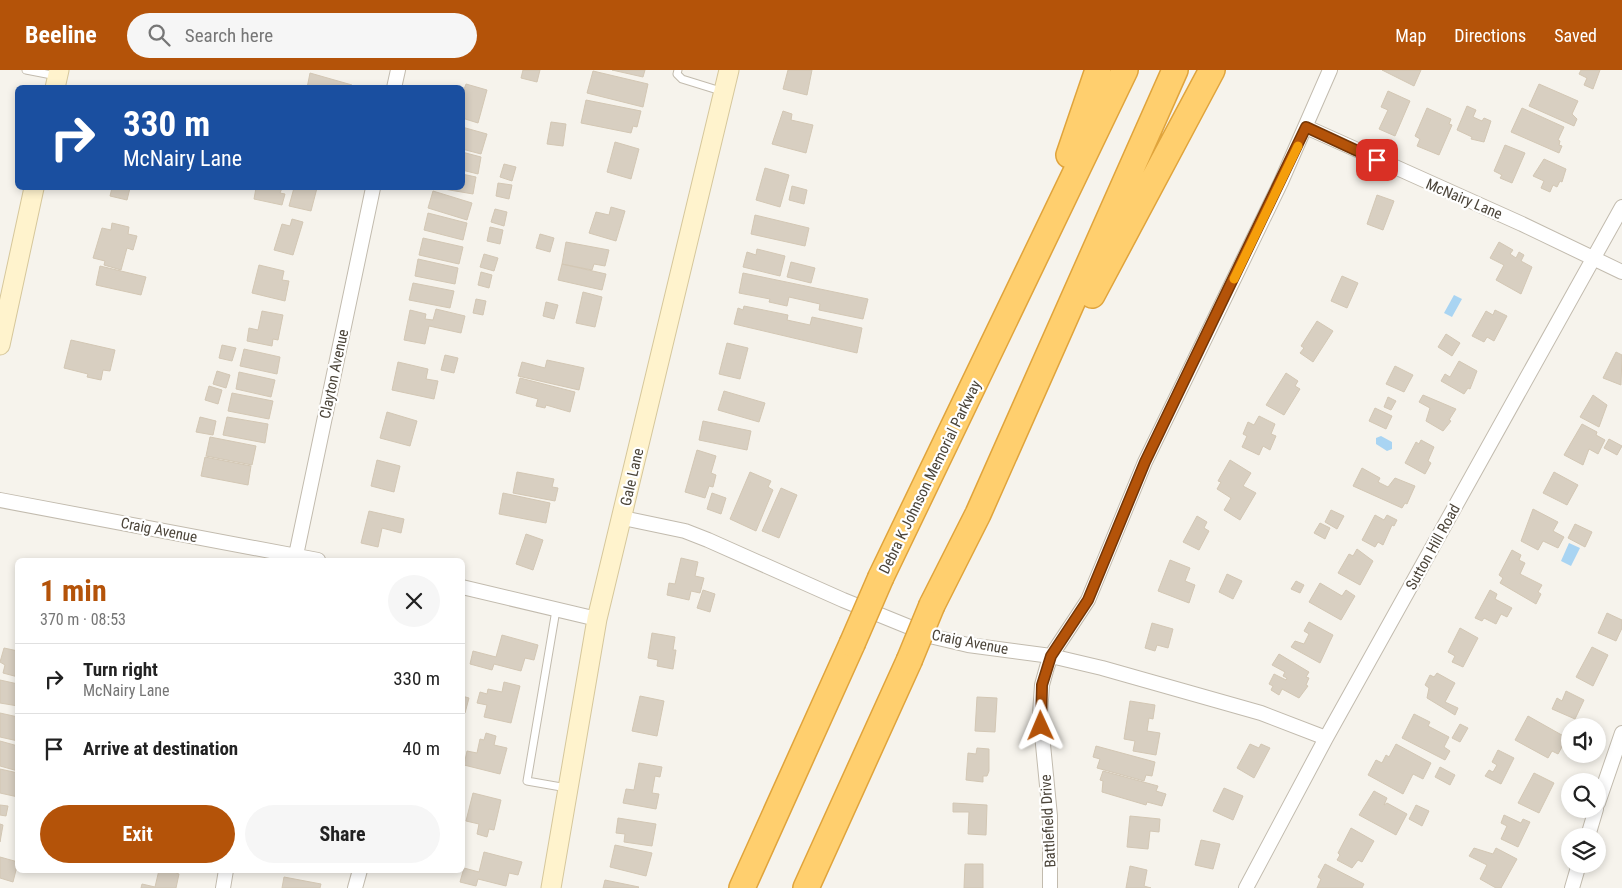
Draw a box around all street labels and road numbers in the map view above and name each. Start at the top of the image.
street label: McNairy Lane [1423,175,1505,223]
street label: Clayton Avenue [316,328,352,420]
street label: Debra K Johnson Memorial Parkway [875,377,985,577]
street label: Gale Lane [617,446,647,508]
street label: Sutton Hill Road [1402,501,1464,593]
street label: Craig Avenue [119,514,199,546]
street label: Craig Avenue [930,626,1010,658]
street label: Battlefield Drive [1037,774,1059,868]

